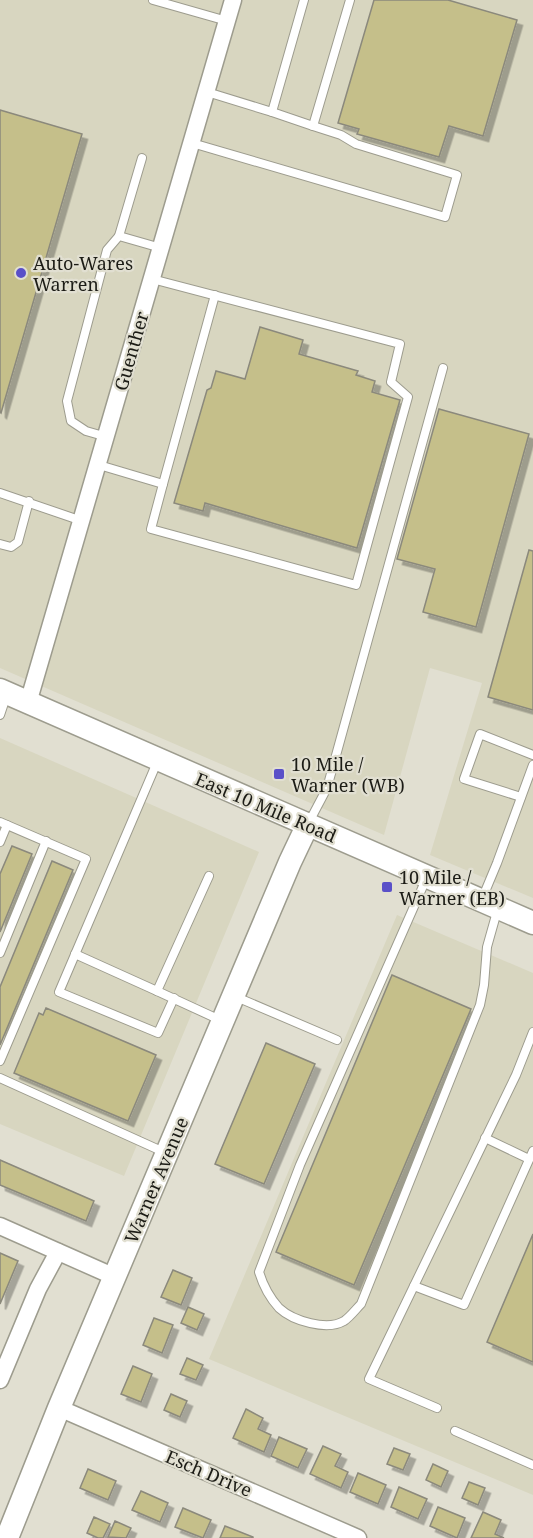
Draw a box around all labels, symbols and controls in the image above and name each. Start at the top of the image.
place label: Auto-Wares Warren [33,251,133,296]
marker: Auto-Wares Warren [14,266,28,280]
street label: Guenther [108,308,154,393]
place label: 10 Mile / Warner (WB) [291,752,405,797]
street label: East 10 Mile Road [192,766,340,848]
marker: 10 Mile / Warner (WB) [272,767,286,781]
place label: 10 Mile / Warner (EB) [399,865,505,910]
marker: 10 Mile / Warner (EB) [380,880,394,894]
street label: Warner Avenue [119,1113,193,1247]
street label: Esch Drive [162,1444,256,1502]

